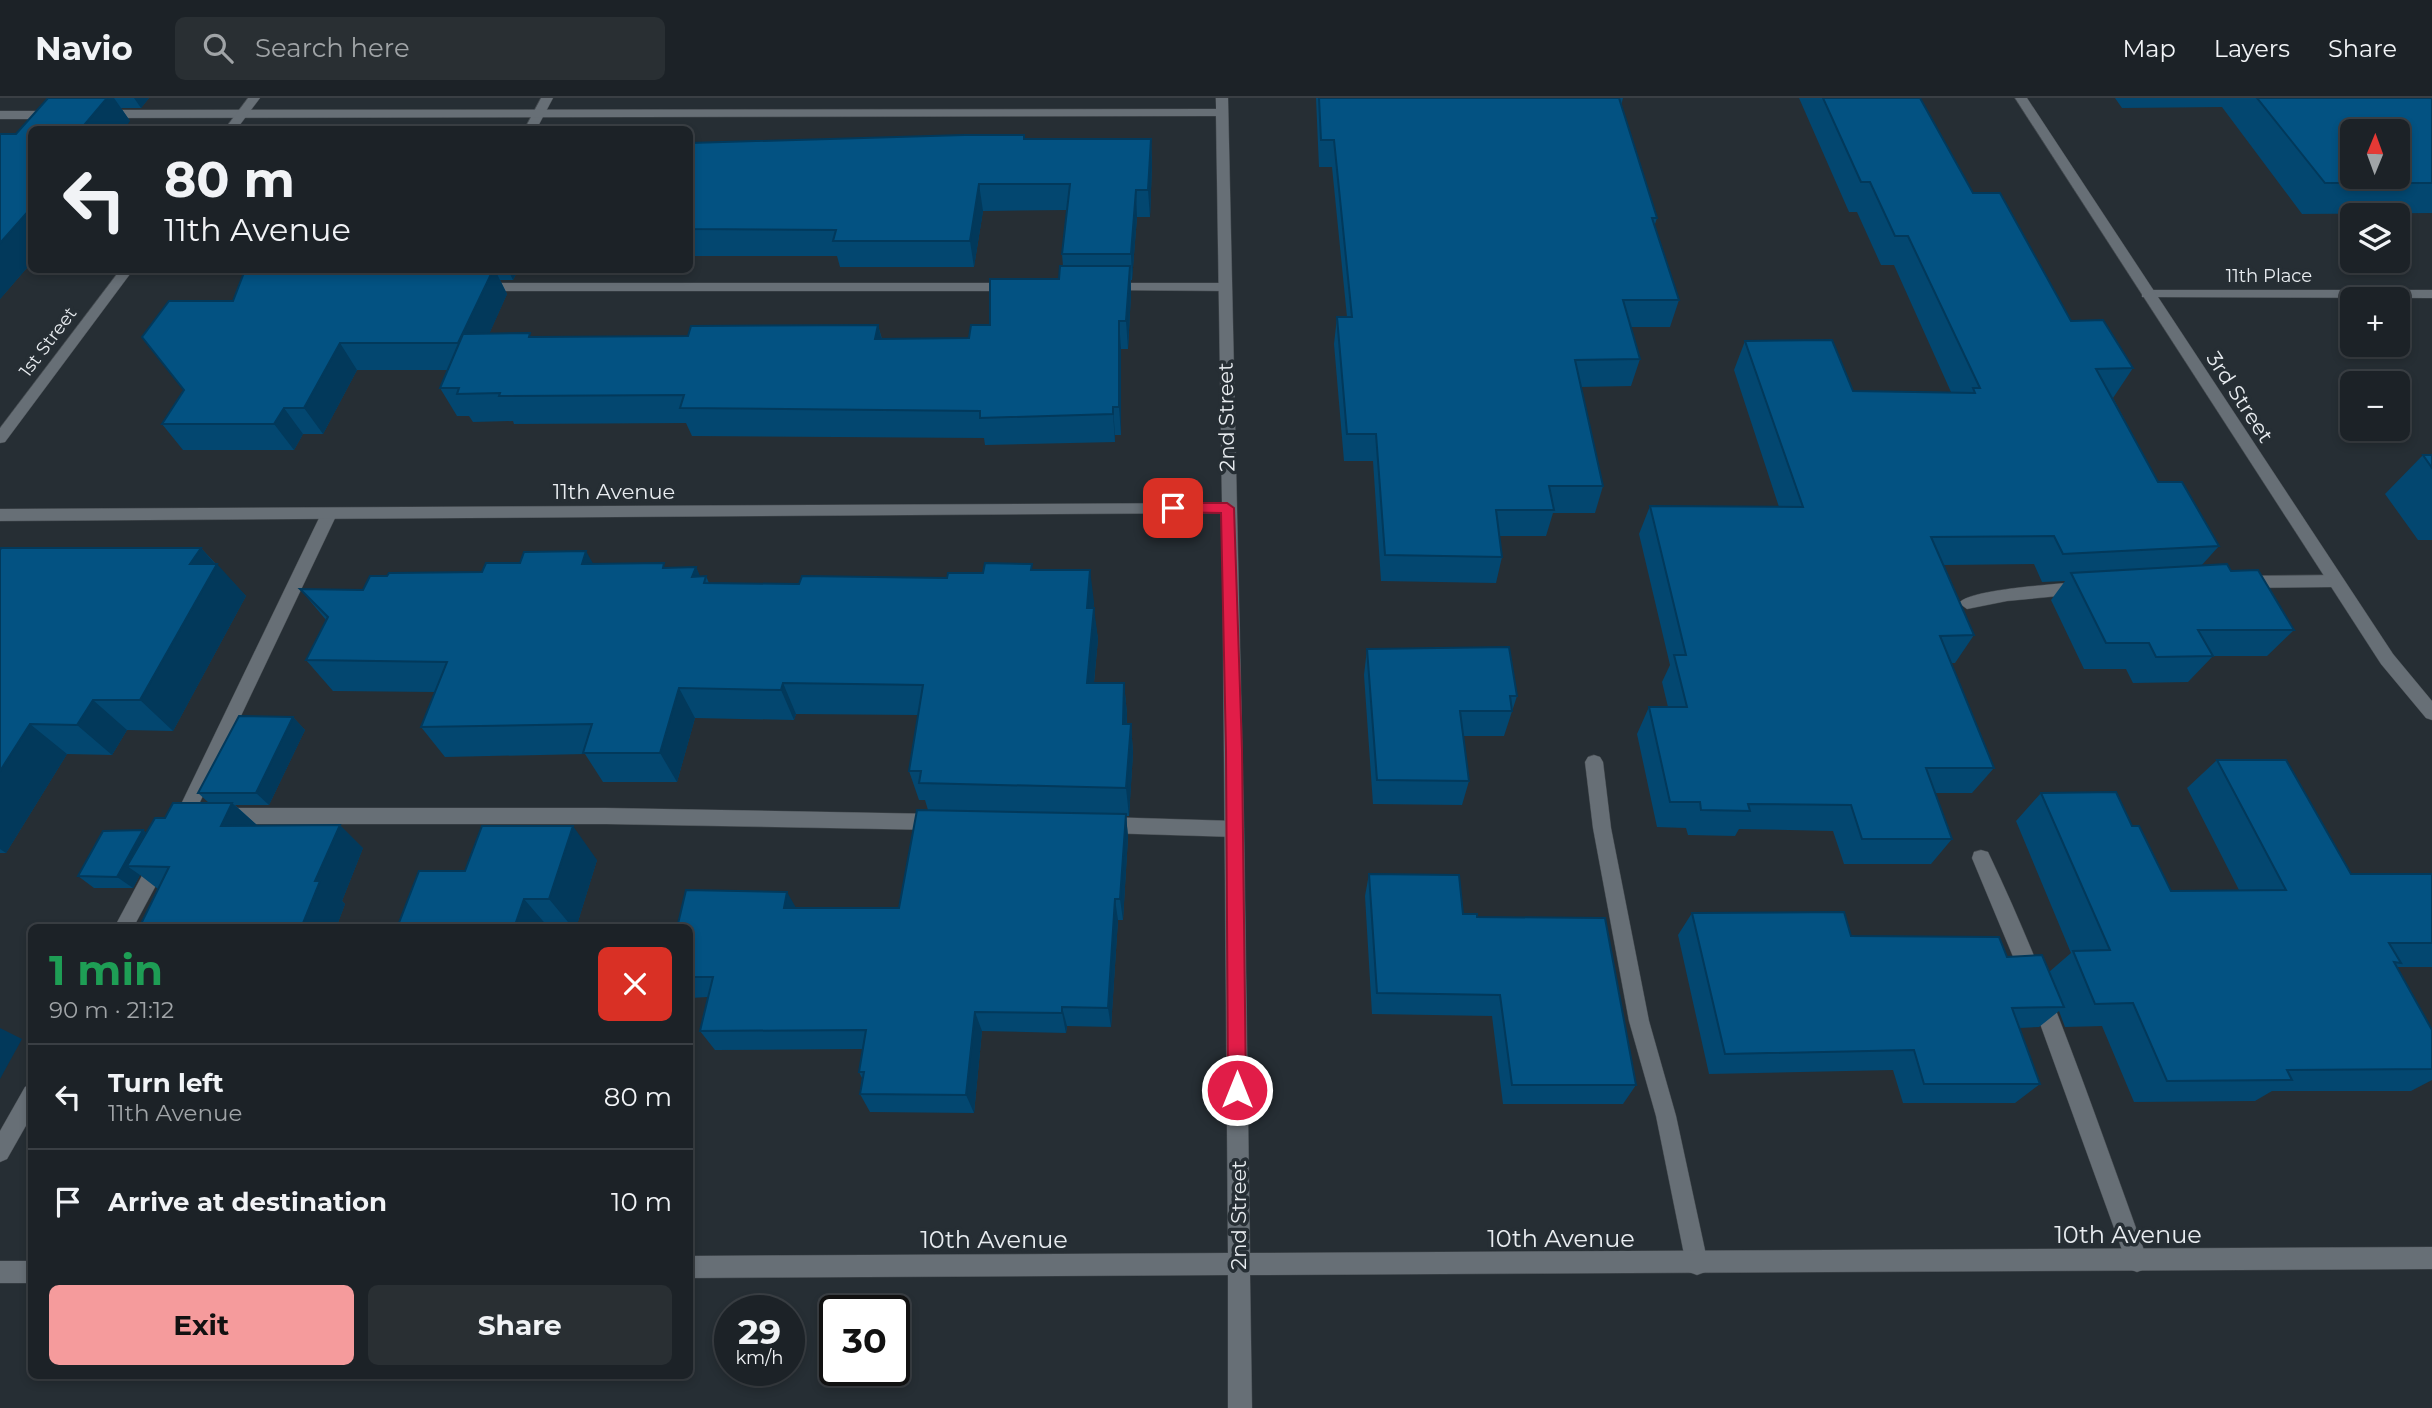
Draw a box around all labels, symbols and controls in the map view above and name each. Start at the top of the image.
search box [175,17,665,80]
text: Navio [35,28,133,68]
icon: search [199,29,237,67]
text: Search here [255,32,410,64]
text: Map [2122,34,2176,63]
text: Layers [2214,34,2290,63]
text: Share [2328,34,2397,63]
north arrow [2340,119,2410,189]
map controls [2340,119,2410,441]
text: 80 m [164,150,295,209]
icon: left [49,154,140,245]
button: layers [2340,203,2410,273]
text: 11th Avenue [164,210,351,249]
street label: 11th Place [2226,265,2312,287]
button: + [2340,287,2410,357]
street label: 1st Street [15,303,81,381]
street label: 3rd Street [2201,347,2279,447]
street label: 2nd Street [1213,362,1239,472]
button: − [2340,371,2410,441]
pin [1143,478,1203,538]
street label: 11th Avenue [553,479,675,504]
icon: arrive [1154,489,1192,527]
text: 1 min [49,944,163,996]
button: close [598,947,672,1021]
text: 90 m · 21:12 [49,996,174,1024]
position arrow [1200,1053,1274,1127]
text: Turn left [108,1067,224,1099]
icon: left [49,1078,87,1116]
text: 80 m [604,1081,672,1113]
text: 11th Avenue [108,1099,242,1127]
street label: 2nd Street [1226,1160,1251,1270]
icon: arrive [49,1183,87,1221]
text: Arrive at destination [108,1186,387,1218]
text: 10 m [611,1186,672,1218]
street label: 10th Avenue [2054,1220,2202,1249]
street label: 10th Avenue [1487,1224,1635,1253]
street label: 10th Avenue [920,1225,1068,1254]
button: Exit [49,1285,354,1365]
button: Share [368,1285,672,1365]
speed limit sign: 30 [819,1295,910,1386]
text: 29 [738,1310,781,1353]
text: km/h [735,1347,784,1369]

